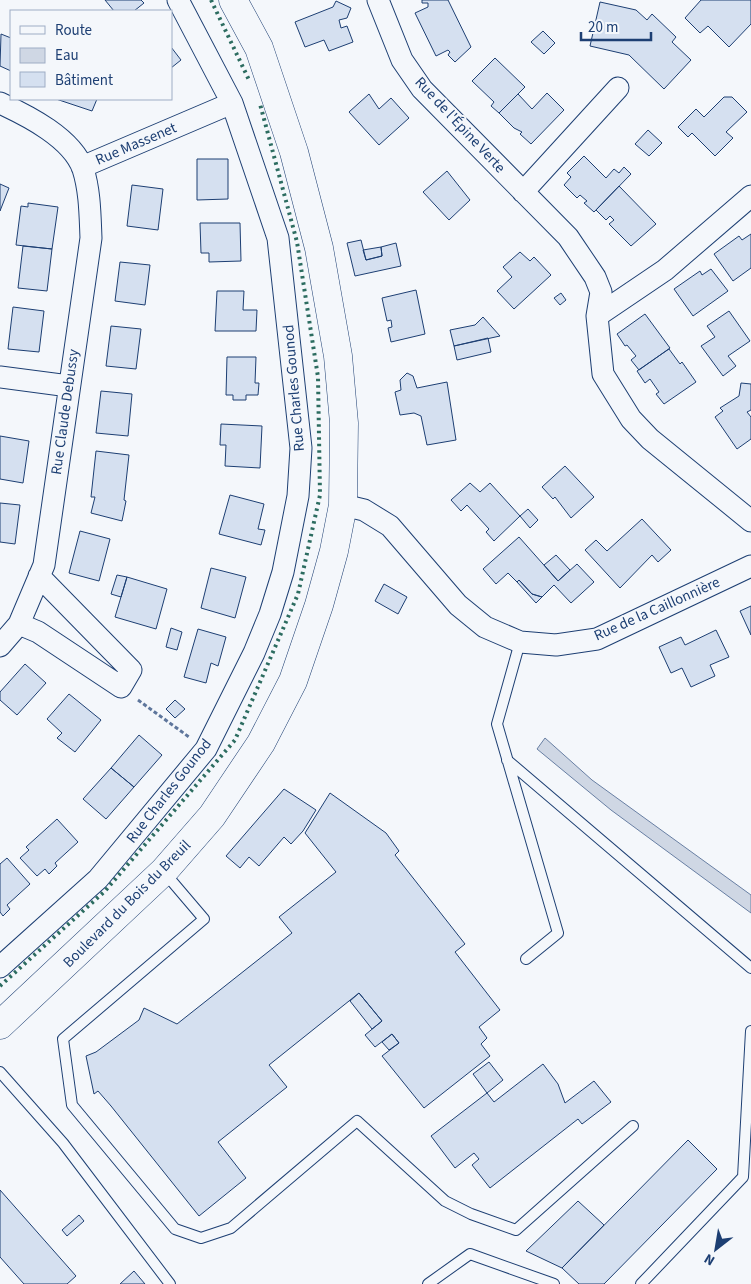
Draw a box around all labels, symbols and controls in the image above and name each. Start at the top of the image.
legend [10,10,172,100]
scale bar [581,10,651,42]
text: 20 m [588,17,618,38]
text: Route [55,20,92,41]
text: Eau [55,45,79,66]
text: Bâtiment [55,70,113,91]
street label: Rue de l'Épine Verte [410,72,510,178]
street label: Rue Massenet [92,117,180,171]
street label: Rue Charles Gounod [278,324,310,452]
street label: Rue Claude Debussy [46,348,84,476]
street label: Rue de la Caillonnière [591,572,723,646]
street label: Rue Charles Gounod [122,734,216,848]
street label: Boulevard du Bois du Breuil [58,835,196,973]
north arrow [691,1224,741,1274]
text: N [701,1248,719,1270]

